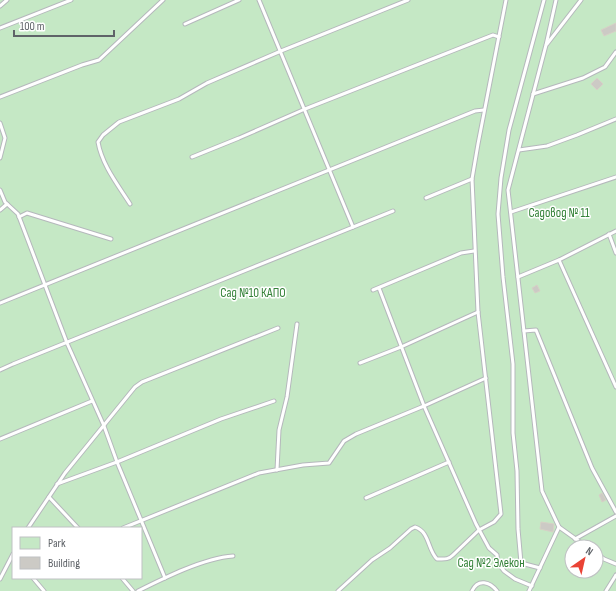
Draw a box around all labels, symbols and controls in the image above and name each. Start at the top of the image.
scale bar [14,12,114,38]
text: 100 m [20,19,45,34]
park label: Садовод № 11 [528,205,590,221]
park label: Сад №10 КАПО [220,285,286,301]
legend [12,527,142,579]
text: Park [48,536,66,551]
north arrow [564,539,604,579]
text: N [583,544,595,558]
park label: Сад №2 Элекон [457,555,525,571]
text: Building [48,556,80,571]

